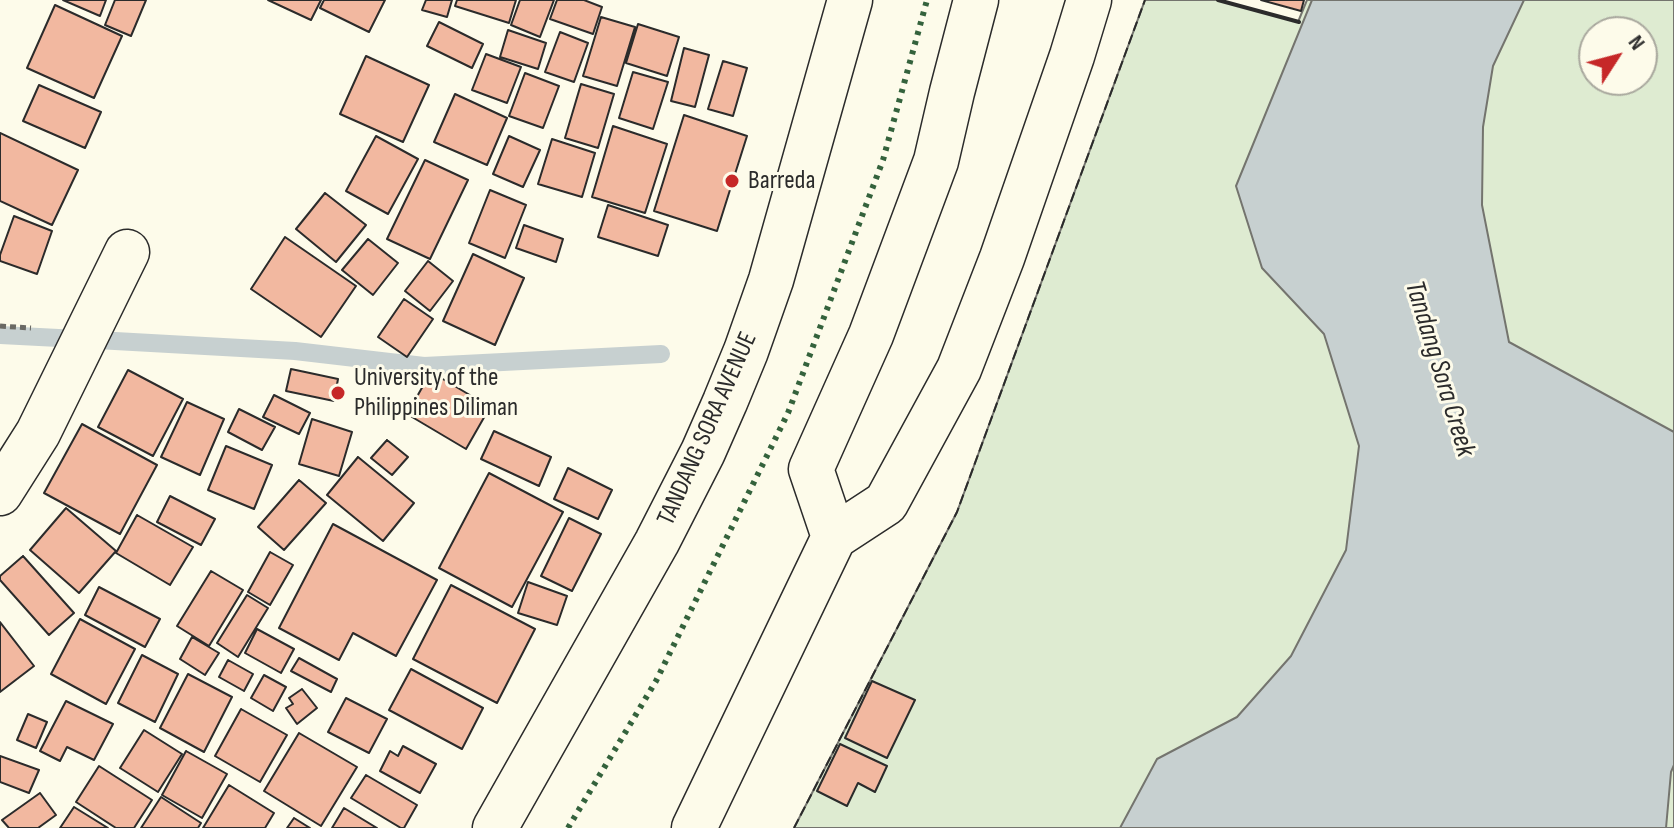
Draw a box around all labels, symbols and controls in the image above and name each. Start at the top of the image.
north arrow [1578,16,1658,96]
text: N [1622,30,1651,55]
place label: Barreda [748,165,815,197]
marker: Barreda [723,172,741,190]
water label: Tandang Sora Creek [1396,277,1482,461]
street label: TANDANG SORA AVENUE [651,327,765,531]
place label: University of the Philippines Diliman [354,362,518,424]
marker: University of the Philippines Diliman [329,384,347,402]

